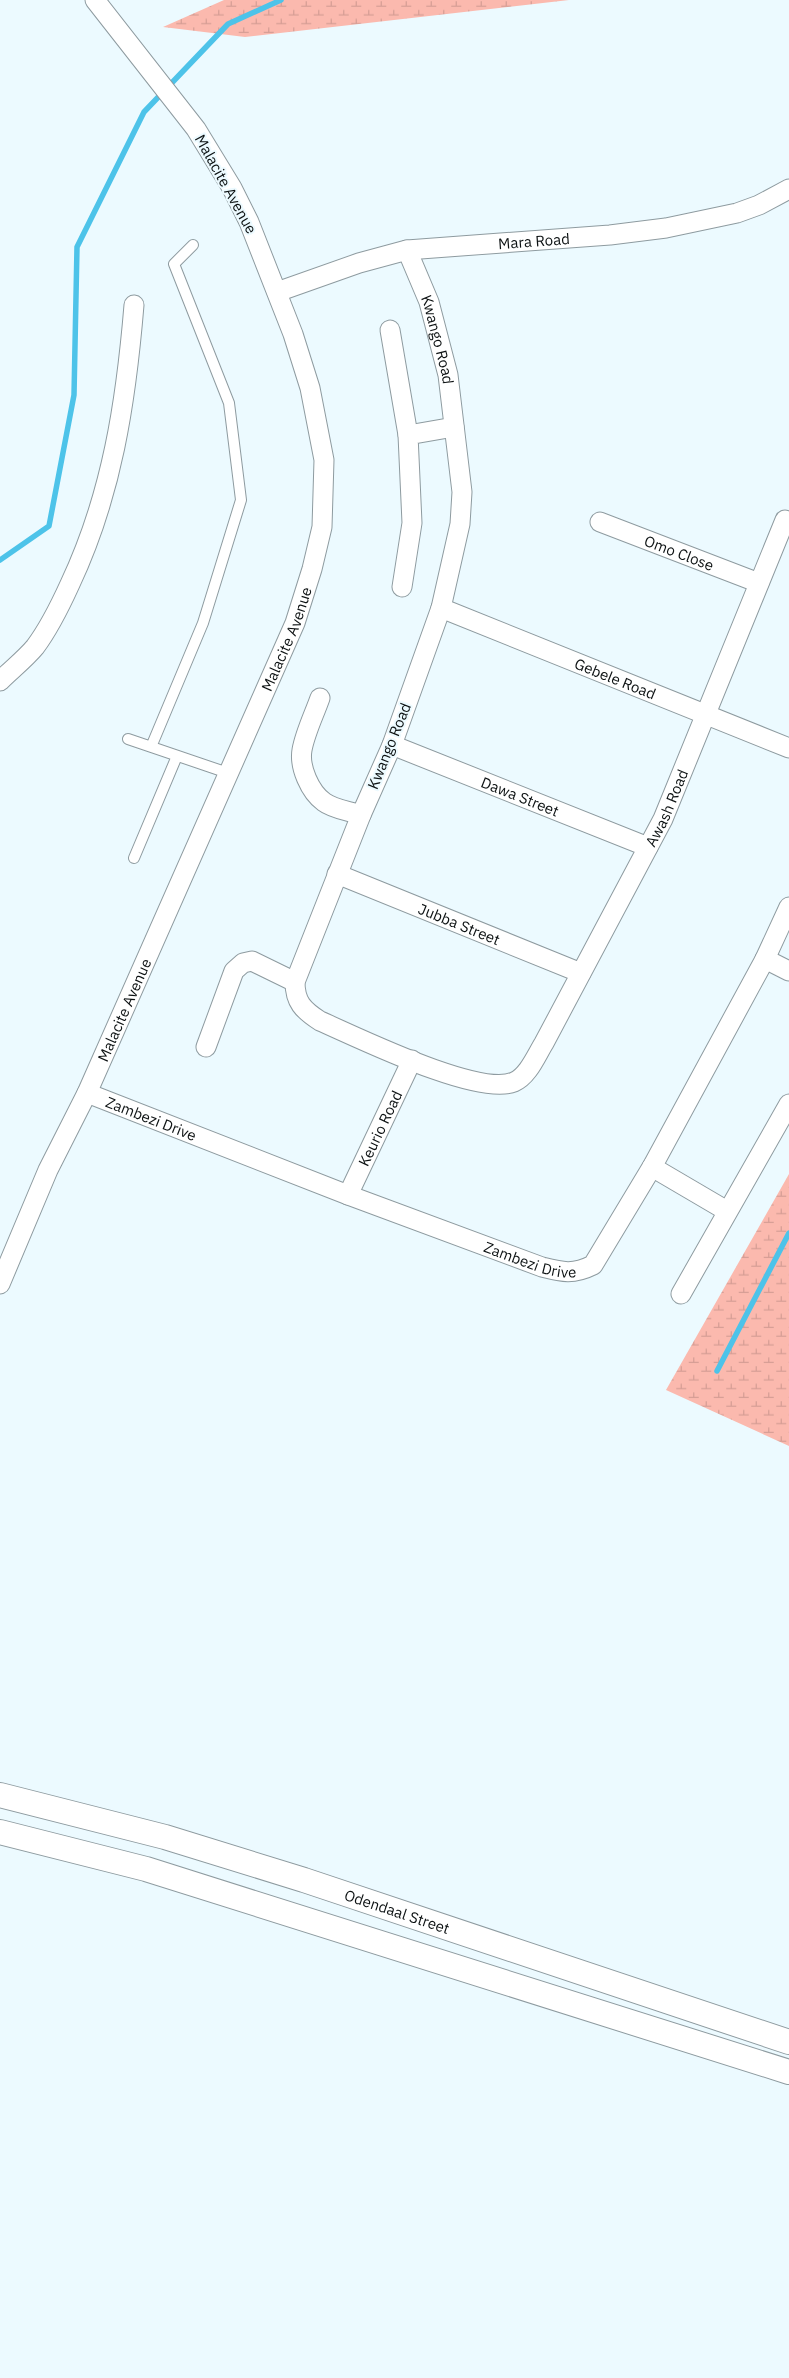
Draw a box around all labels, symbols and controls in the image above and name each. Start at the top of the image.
street label: Malacite Avenue [191,131,261,237]
street label: Mara Road [497,229,570,253]
street label: Kwango Road [417,292,458,385]
street label: Omo Close [642,530,717,574]
street label: Malacite Avenue [257,584,315,694]
street label: Gebele Road [572,653,659,703]
street label: Kwango Road [363,700,415,792]
street label: Awash Road [641,766,692,850]
street label: Dawa Street [479,772,562,820]
street label: Jubba Street [416,899,503,949]
street label: Malacite Avenue [93,955,155,1064]
street label: Keurio Road [354,1087,406,1169]
street label: Zambezi Drive [103,1092,199,1144]
street label: Zambezi Drive [481,1237,577,1281]
street label: Odendaal Street [342,1885,452,1938]

